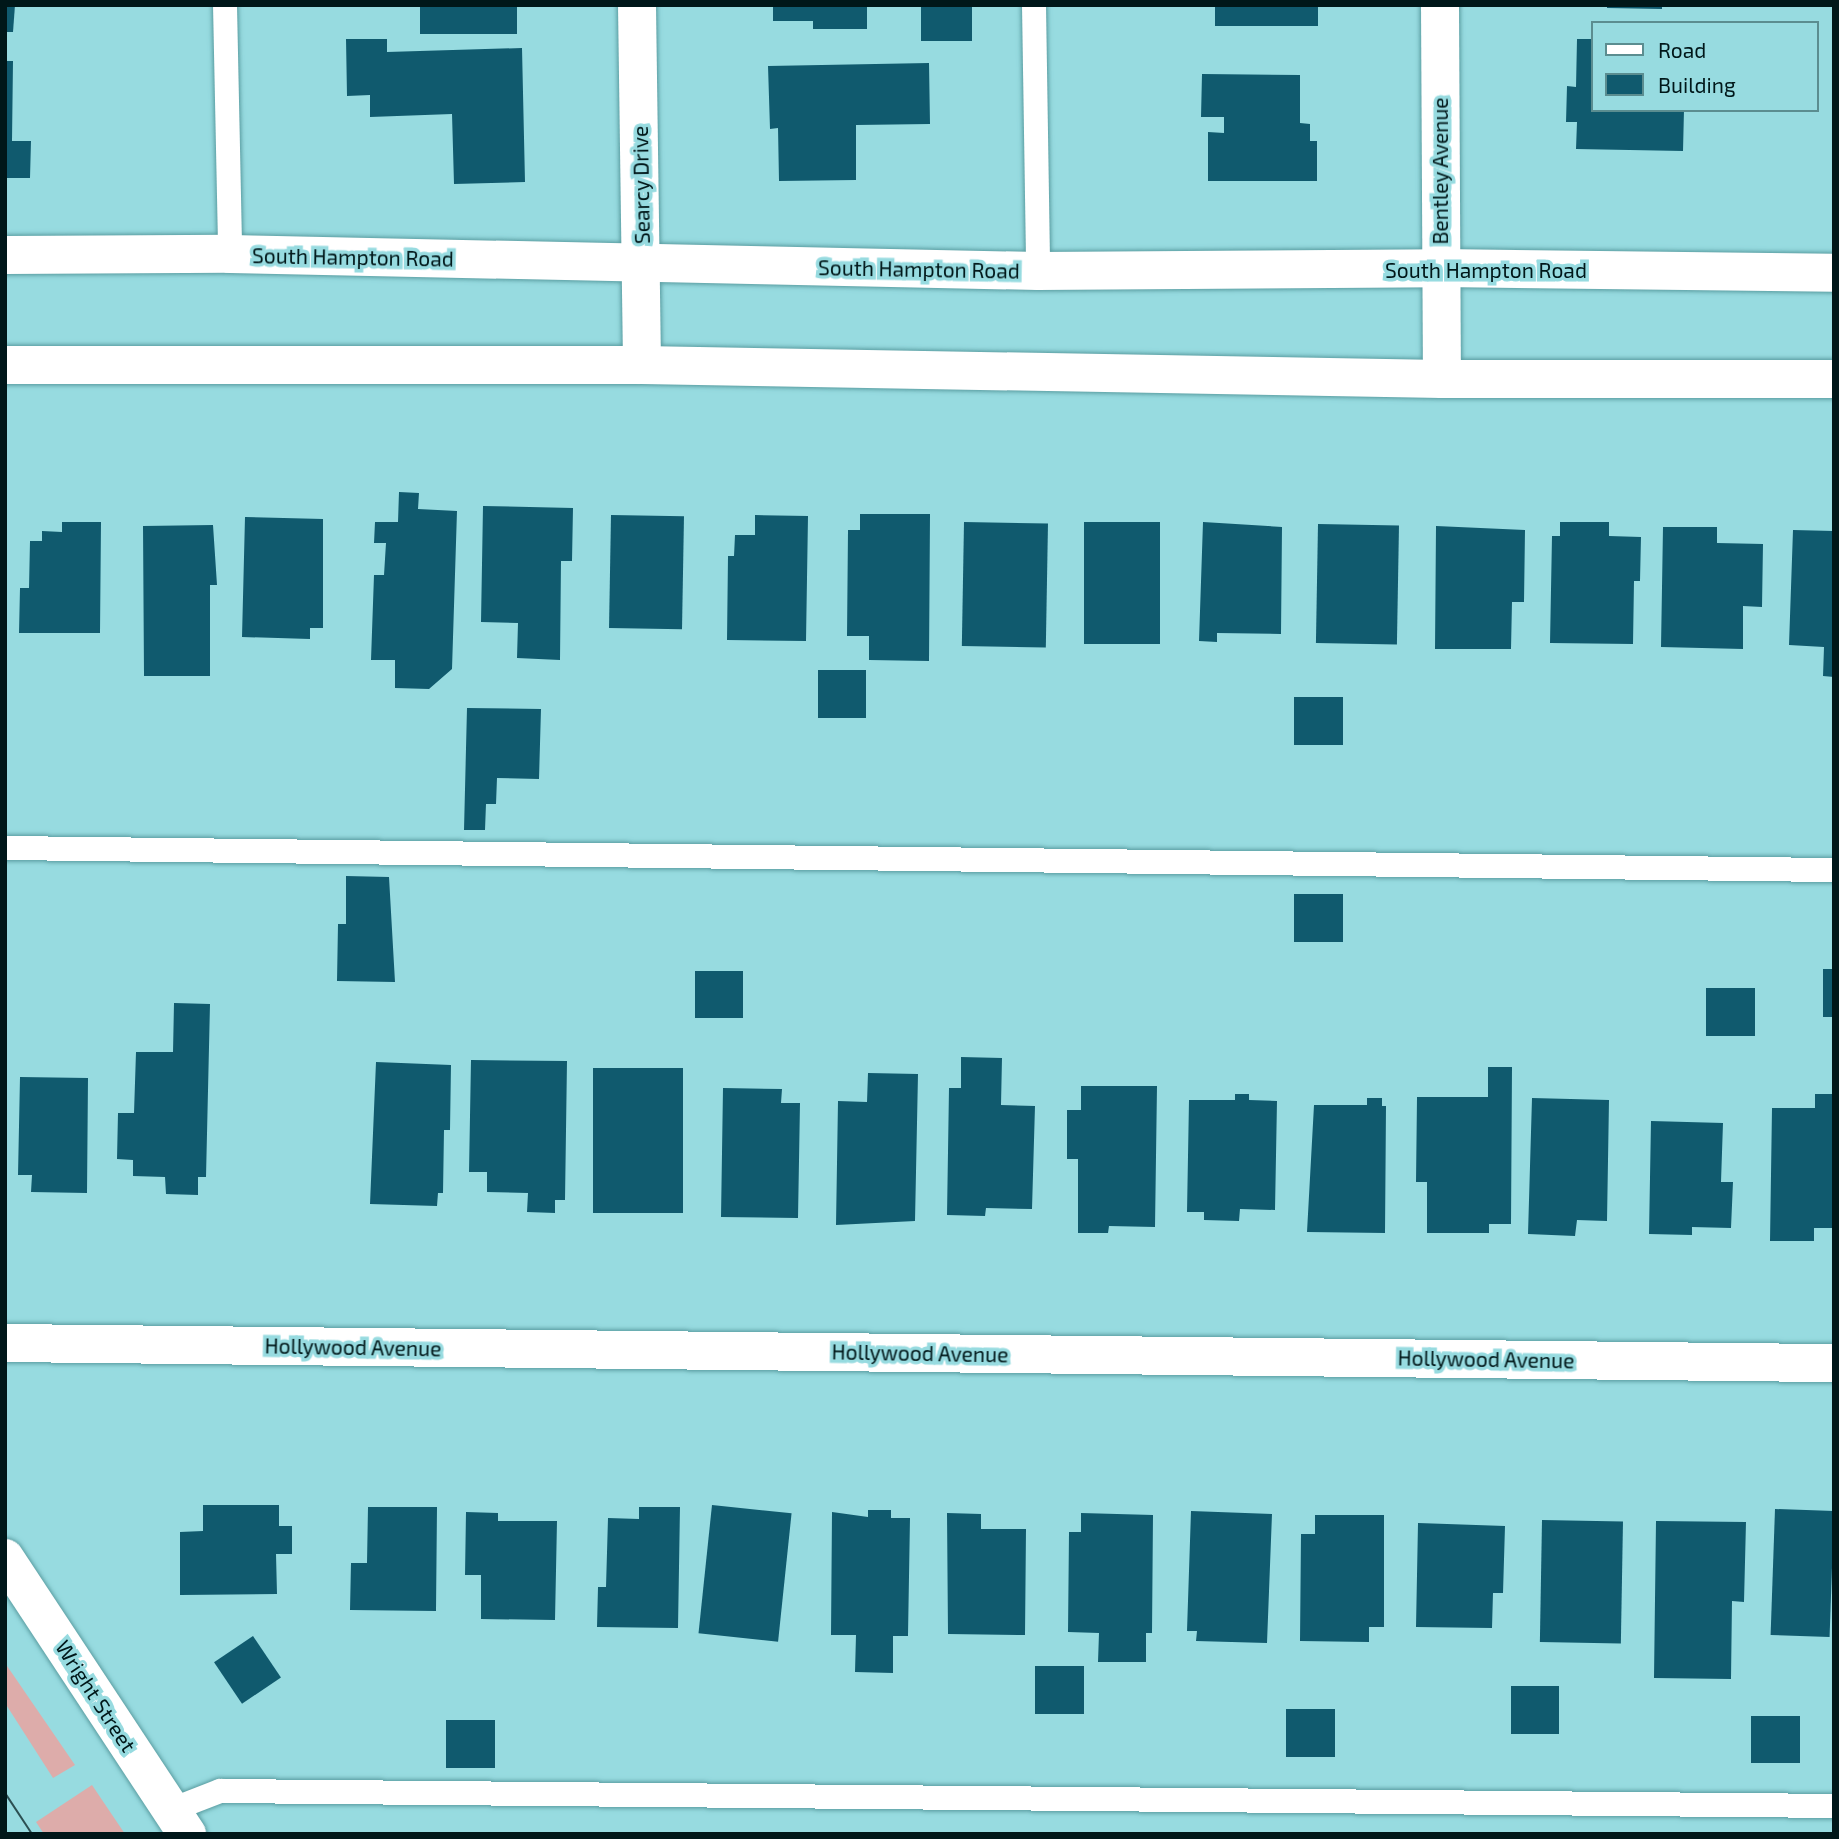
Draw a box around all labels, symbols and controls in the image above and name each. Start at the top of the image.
legend [1590,21,1818,112]
text: Road [1658,37,1706,62]
text: Building [1658,72,1736,97]
street label: Bentley Avenue [1427,97,1453,245]
street label: Searcy Drive [627,125,655,245]
street label: South Hampton Road [252,243,454,271]
street label: South Hampton Road [818,255,1020,283]
street label: South Hampton Road [1385,257,1587,283]
street label: Hollywood Avenue [264,1333,442,1361]
street label: Hollywood Avenue [831,1339,1009,1367]
street label: Hollywood Avenue [1397,1345,1575,1373]
street label: Wright Street [51,1635,141,1757]

